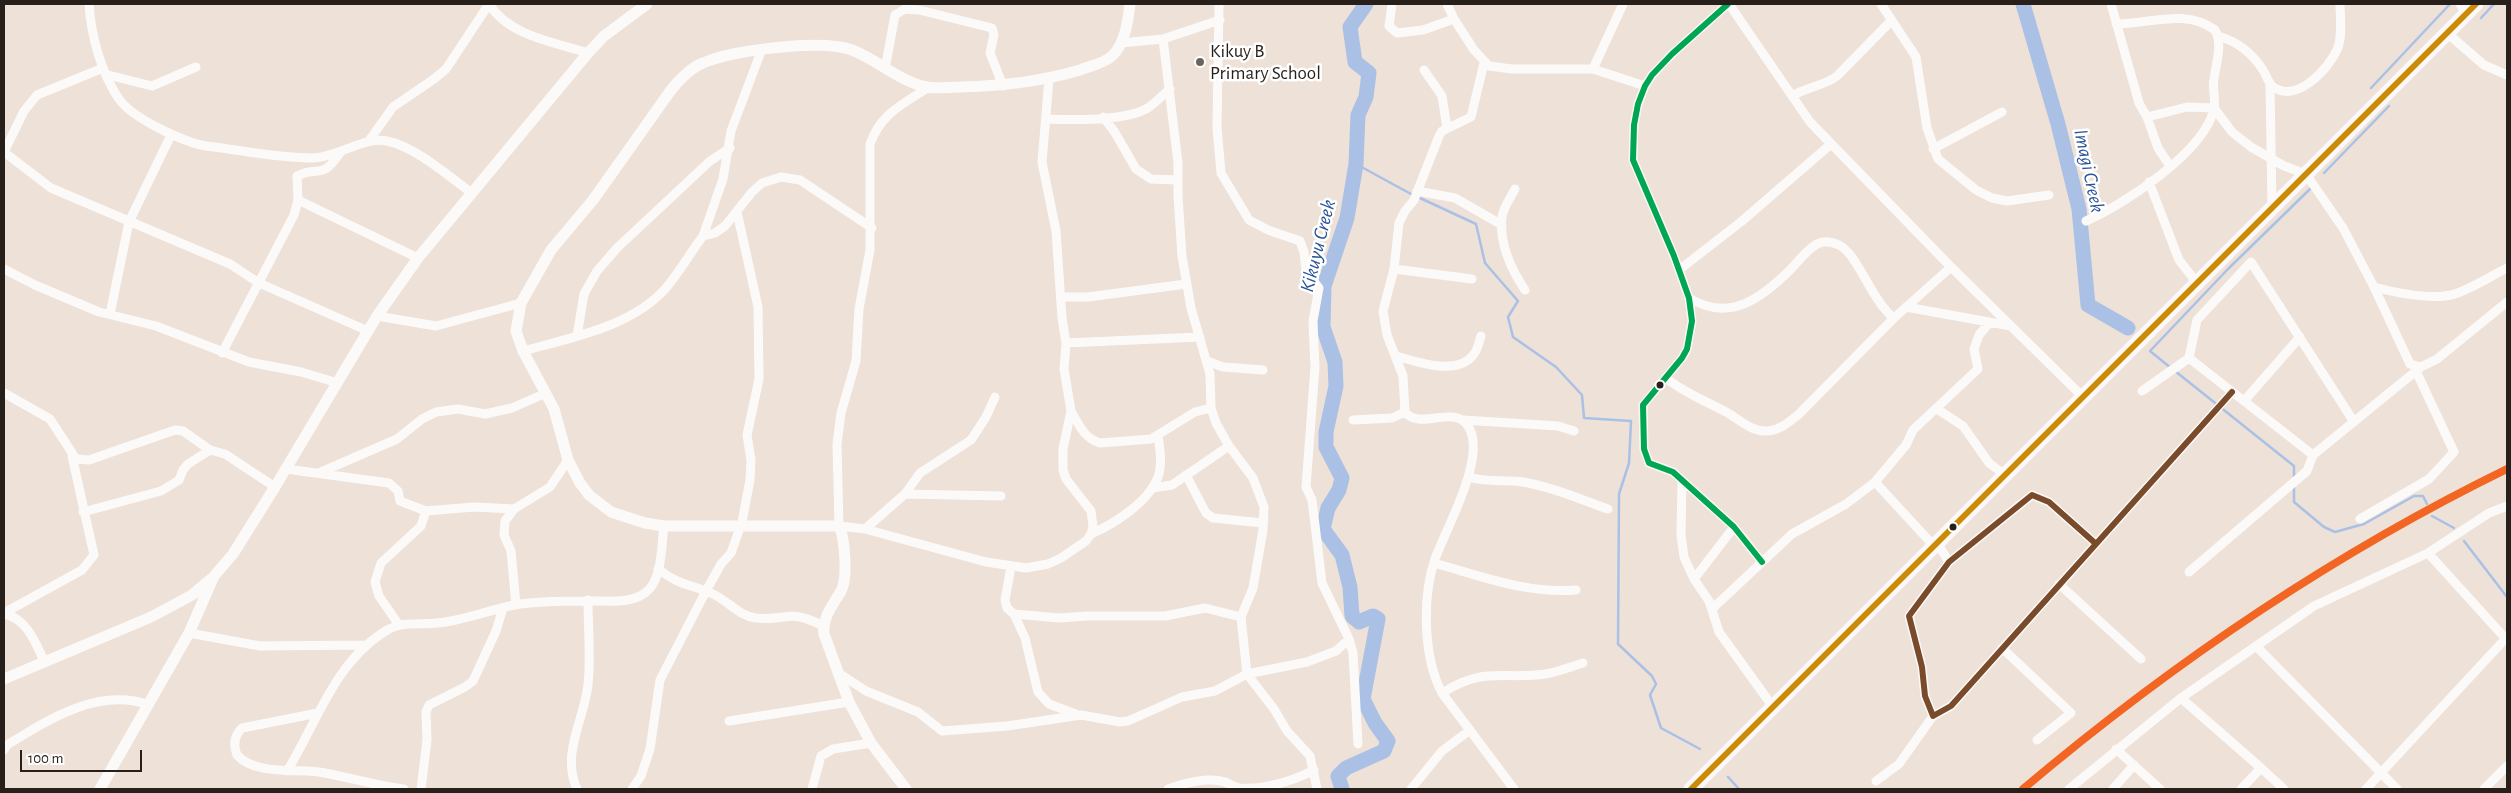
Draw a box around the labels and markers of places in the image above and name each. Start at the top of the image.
place label: Kikuy B Primary School [1210,40,1321,84]
marker: Kikuy B Primary School [1194,56,1206,68]
unlabelled marker [1655,380,1665,390]
unlabelled marker [1948,522,1958,532]

